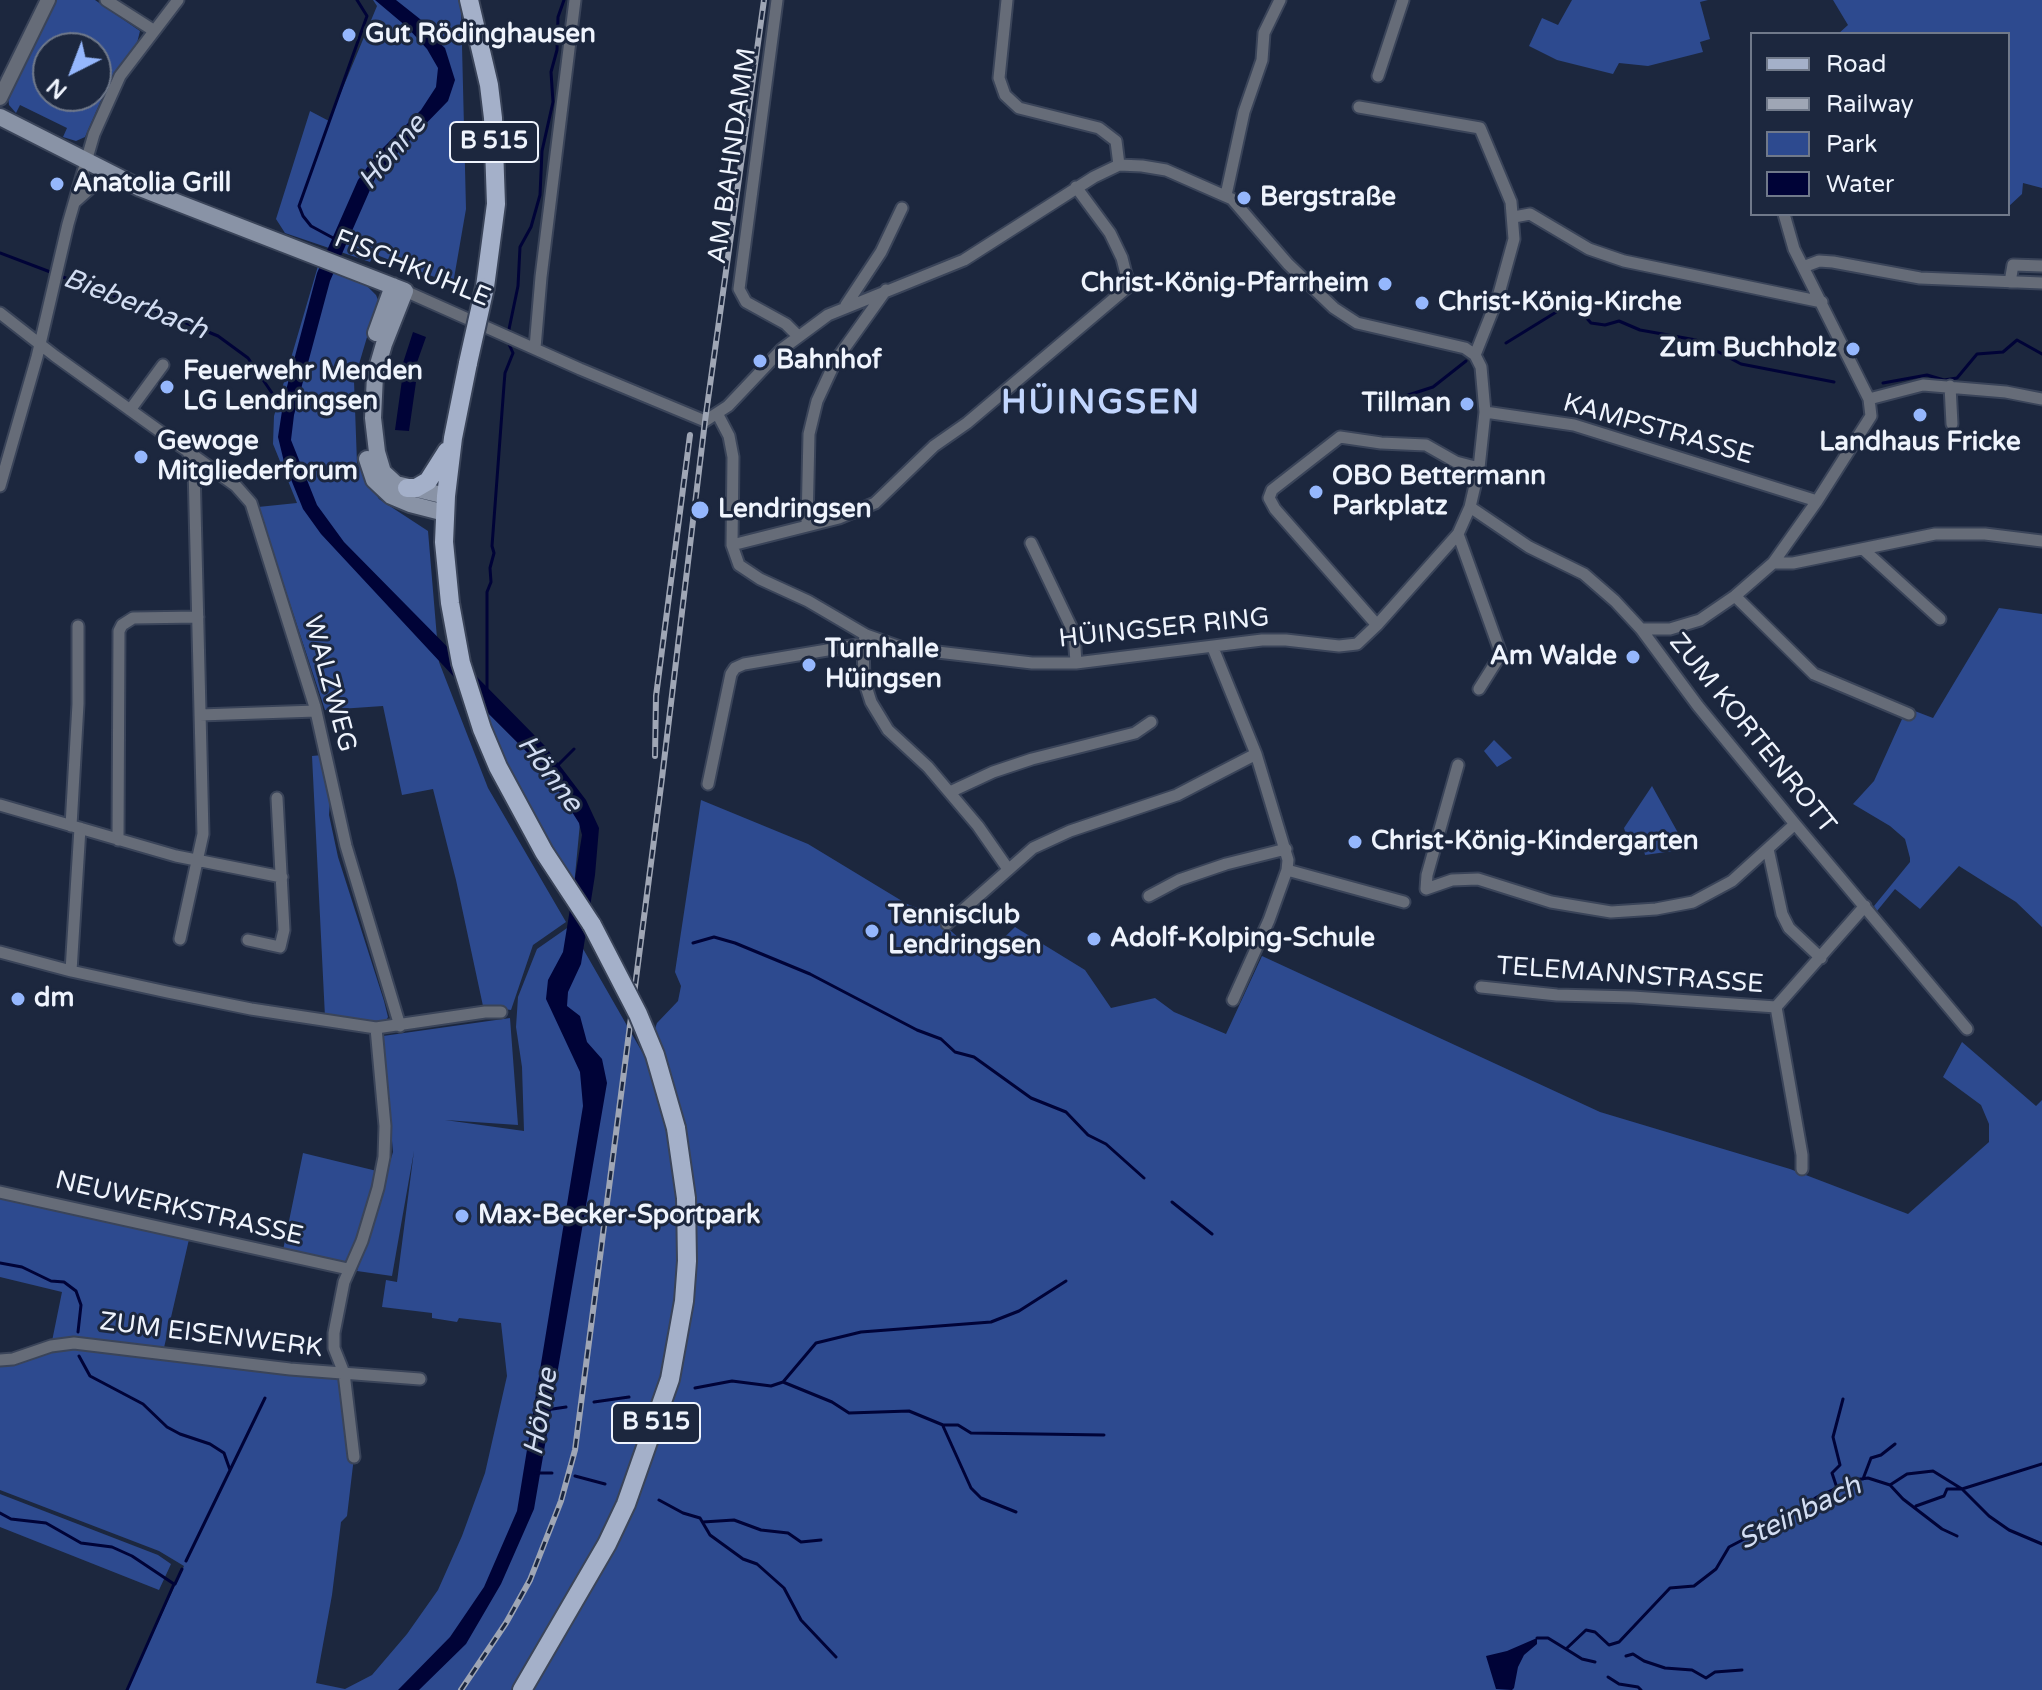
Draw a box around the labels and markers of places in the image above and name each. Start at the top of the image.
place label: Gut Rödinghausen [365,19,596,51]
marker: Gut Rödinghausen [340,26,358,44]
place label: Anatolia Grill [73,168,231,200]
marker: Anatolia Grill [48,175,66,193]
place label: Bergstraße [1260,182,1396,214]
marker: Bergstraße [1235,189,1253,207]
place label: Christ-König-Pfarrheim [1081,268,1369,300]
marker: Christ-König-Pfarrheim [1376,275,1394,293]
place label: Christ-König-Kirche [1438,287,1682,319]
marker: Christ-König-Kirche [1413,294,1431,312]
place label: Zum Buchholz [1660,333,1837,365]
marker: Zum Buchholz [1844,340,1862,358]
place label: Bahnhof [776,345,882,377]
marker: Bahnhof [751,352,769,370]
place label: Feuerwehr Menden LG Lendringsen [183,356,423,418]
marker: Feuerwehr Menden LG Lendringsen [158,378,176,396]
place label: Tillman [1362,388,1451,420]
marker: Tillman [1458,395,1476,413]
marker: Landhaus Fricke [1911,406,1929,424]
place label: Gewoge Mitgliederforum [157,426,358,488]
place label: Landhaus Fricke [1819,427,2021,459]
marker: Gewoge Mitgliederforum [132,448,150,466]
place label: OBO Bettermann Parkplatz [1332,461,1546,522]
marker: OBO Bettermann Parkplatz [1307,483,1325,501]
place label: Lendringsen [718,494,872,526]
marker: Lendringsen [689,499,711,521]
place label: Turnhalle Hüingsen [825,634,942,696]
place label: Am Walde [1490,641,1617,673]
marker: Am Walde [1624,648,1642,666]
marker: Turnhalle Hüingsen [800,656,818,674]
place label: Christ-König-Kindergarten [1371,826,1698,858]
marker: Christ-König-Kindergarten [1346,833,1364,851]
place label: Tennisclub Lendringsen [888,900,1042,962]
marker: Tennisclub Lendringsen [863,922,881,940]
place label: Adolf-Kolping-Schule [1110,923,1375,955]
marker: Adolf-Kolping-Schule [1085,930,1103,948]
place label: dm [34,983,74,1015]
marker: dm [9,990,27,1008]
place label: Max-Becker-Sportpark [478,1200,760,1232]
marker: Max-Becker-Sportpark [453,1207,471,1225]

